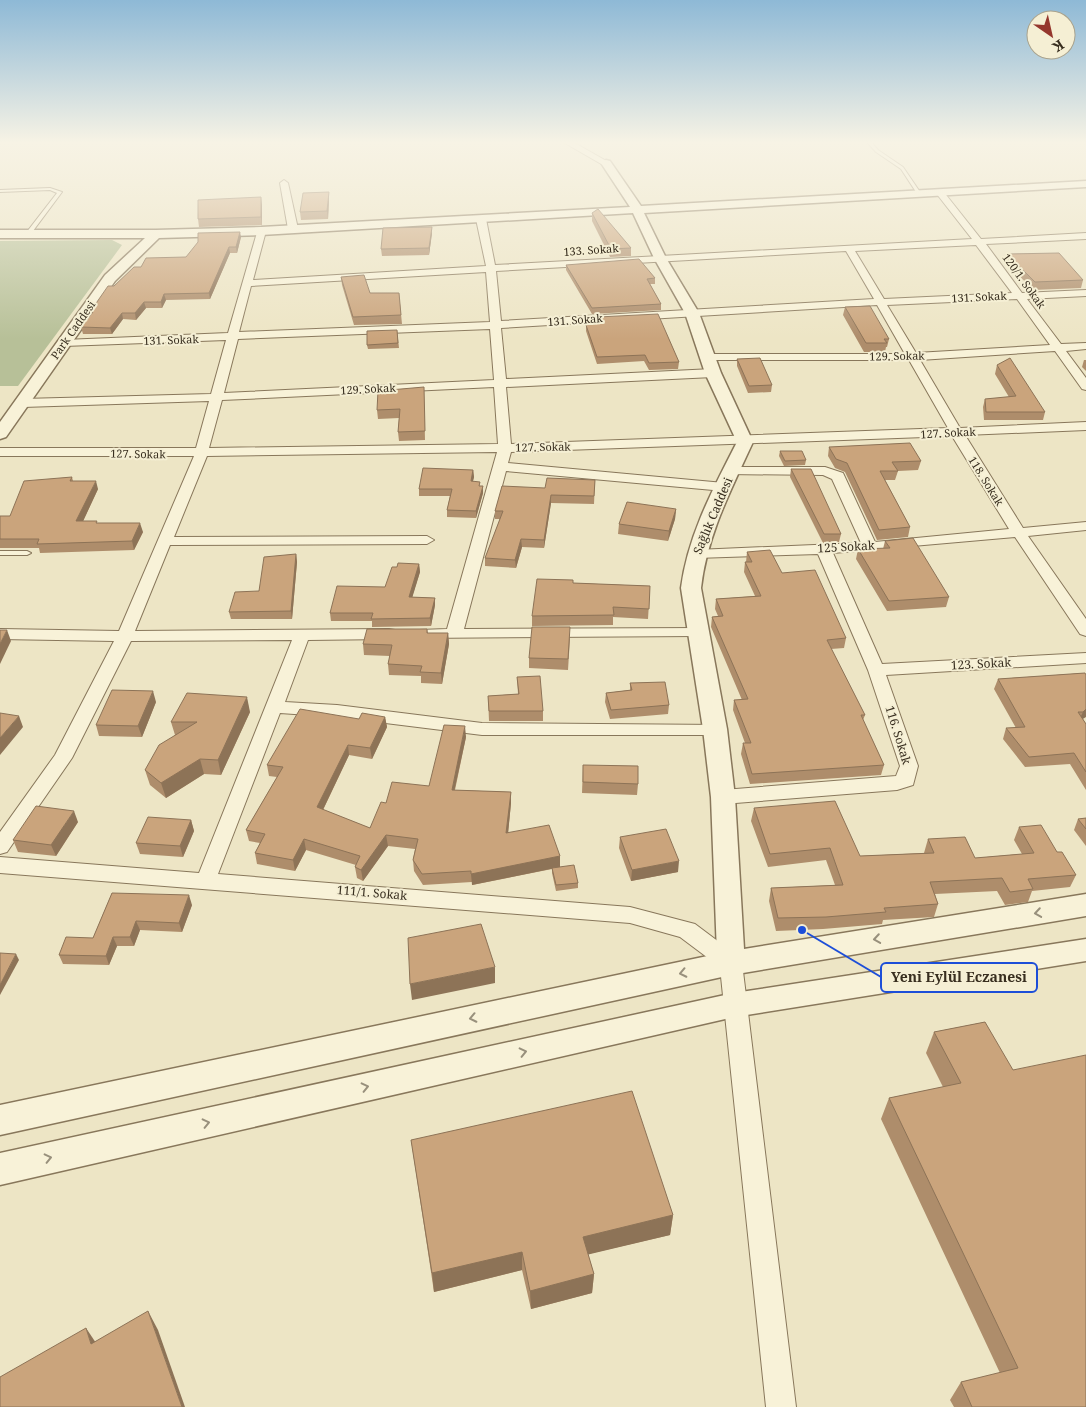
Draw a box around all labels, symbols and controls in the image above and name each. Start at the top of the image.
north arrow [1026,10,1076,60]
text: K [1048,35,1068,57]
street label: 133. Sokak [563,240,620,259]
street label: 120/1. Sokak [999,250,1050,312]
street label: 131. Sokak [951,288,1008,305]
street label: Park Caddesi [47,297,99,362]
street label: 131. Sokak [547,310,604,329]
street label: 131. Sokak [143,331,200,348]
street label: 129. Sokak [869,348,925,363]
street label: 129. Sokak [340,380,397,397]
street label: 127. Sokak [920,424,977,441]
street label: 127. Sokak [515,439,571,454]
street label: 127. Sokak [110,446,166,461]
street label: 118. Sokak [965,453,1008,509]
street label: Sağlık Caddesi [689,475,736,557]
street label: 125 Sokak [817,536,876,556]
street label: 123. Sokak [950,653,1013,674]
street label: 116. Sokak [882,703,916,767]
street label: 111/1. Sokak [336,881,409,904]
one-way arrow [1034,907,1042,918]
one-way arrow [873,933,882,943]
callout: Yeni Eylül Eczanesi [881,963,1037,992]
one-way arrow [679,967,687,978]
text: Yeni Eylül Eczanesi [891,967,1027,986]
one-way arrow [468,1012,477,1023]
one-way arrow [519,1047,528,1058]
one-way arrow [360,1082,369,1093]
one-way arrow [202,1118,211,1129]
one-way arrow [43,1153,52,1164]

